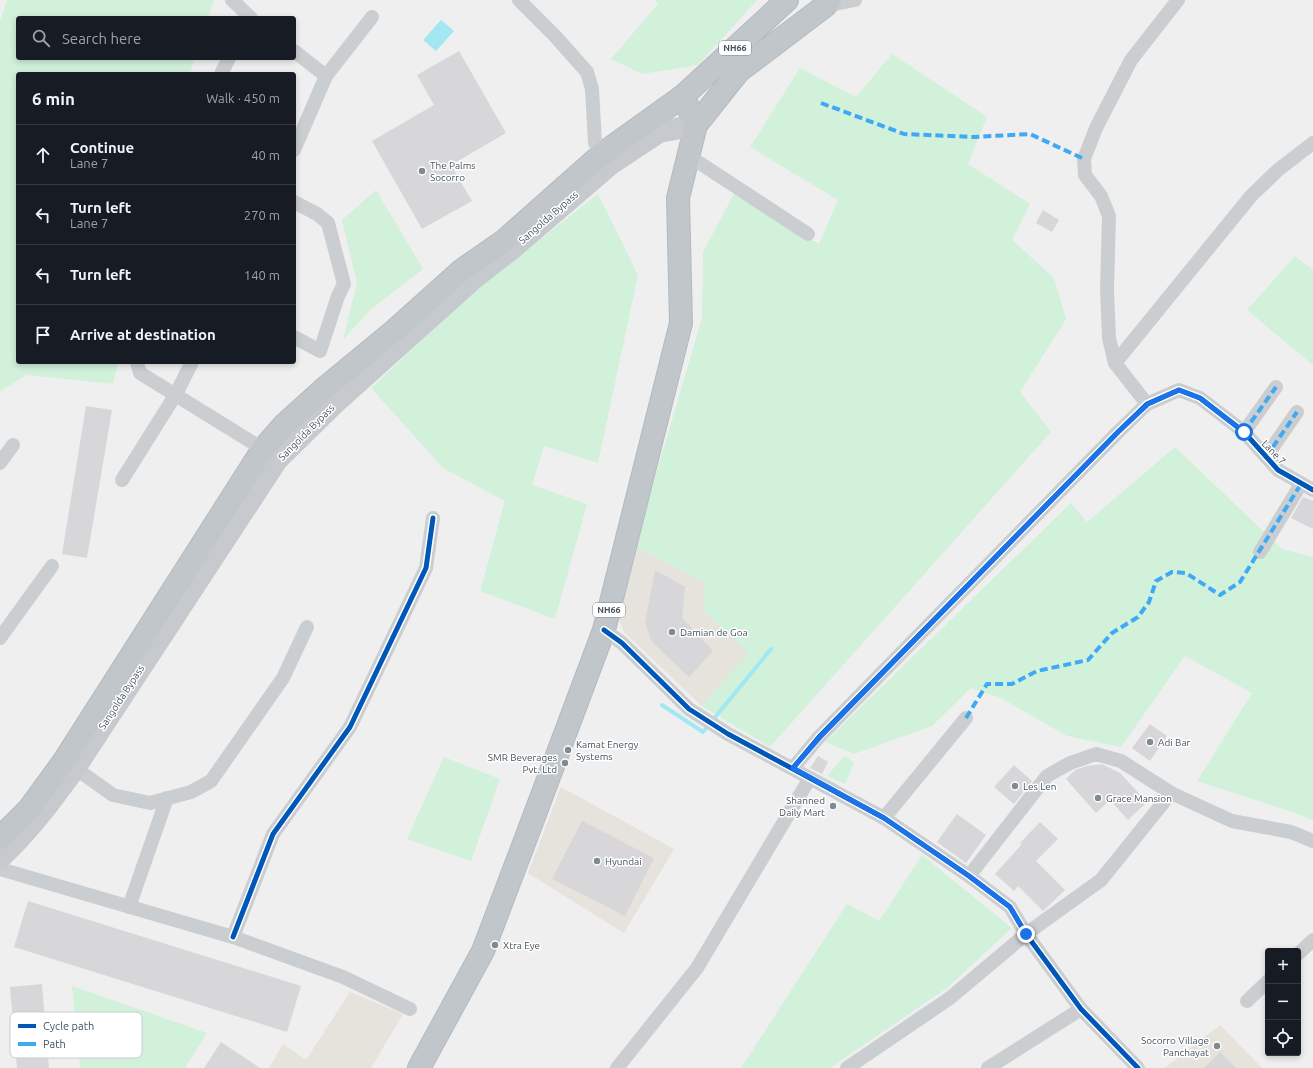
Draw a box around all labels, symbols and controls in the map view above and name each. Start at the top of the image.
search box [16,16,296,60]
icon: search [30,27,52,49]
text: Search here [62,30,141,47]
road number: NH66 [719,41,751,55]
text: 6 min [32,89,75,108]
text: Walk · 450 m [206,91,280,105]
text: Continue [70,139,134,156]
icon: ahead [32,144,54,166]
text: 40 m [251,148,280,162]
text: Lane 7 [70,156,108,170]
place label: The Palms Socorro [430,160,476,183]
marker: The Palms Socorro [417,166,427,176]
street label: Sangolda Bypass [517,189,580,246]
text: Turn left [70,199,131,216]
icon: left [32,204,54,226]
text: 270 m [244,208,280,222]
text: Lane 7 [70,216,108,230]
icon: left [32,264,54,286]
text: Turn left [70,266,131,283]
text: 140 m [244,268,280,282]
icon: arrive [32,324,54,346]
text: Arrive at destination [70,326,216,343]
street label: Sangolda Bypass [276,402,337,463]
route start [1235,423,1253,441]
street label: Lane 7 [1259,438,1288,467]
road number: NH66 [593,603,625,617]
marker: Damian de Goa [667,627,677,637]
place label: Damian de Goa [680,627,748,638]
street label: Sangolda Bypass [97,663,146,731]
marker: Adi Bar [1145,737,1155,747]
place label: Adi Bar [1158,737,1191,748]
place label: Kamat Energy Systems [576,739,639,762]
marker: Kamat Energy Systems [563,745,573,755]
place label: SMR Beverages Pvt. Ltd [488,752,557,775]
marker: SMR Beverages Pvt. Ltd [560,758,570,768]
marker: Les Len [1010,781,1020,791]
place label: Les Len [1023,781,1057,792]
marker: Grace Mansion [1093,793,1103,803]
place label: Grace Mansion [1106,793,1172,804]
place label: Shanned Daily Mart [779,795,825,818]
marker: Shanned Daily Mart [828,801,838,811]
marker: Hyundai [592,856,602,866]
place label: Hyundai [605,856,642,867]
route end [1017,925,1035,943]
marker: Xtra Eye [490,940,500,950]
place label: Xtra Eye [503,940,540,951]
map controls [1265,948,1301,1056]
button: + [1265,948,1301,984]
button: − [1265,984,1301,1020]
legend [10,1012,142,1058]
text: Cycle path [43,1020,94,1032]
button: locate [1265,1020,1301,1056]
place label: Socorro Village Panchayat [1141,1035,1209,1058]
text: Path [43,1038,66,1050]
marker: Socorro Village Panchayat [1212,1041,1222,1051]

